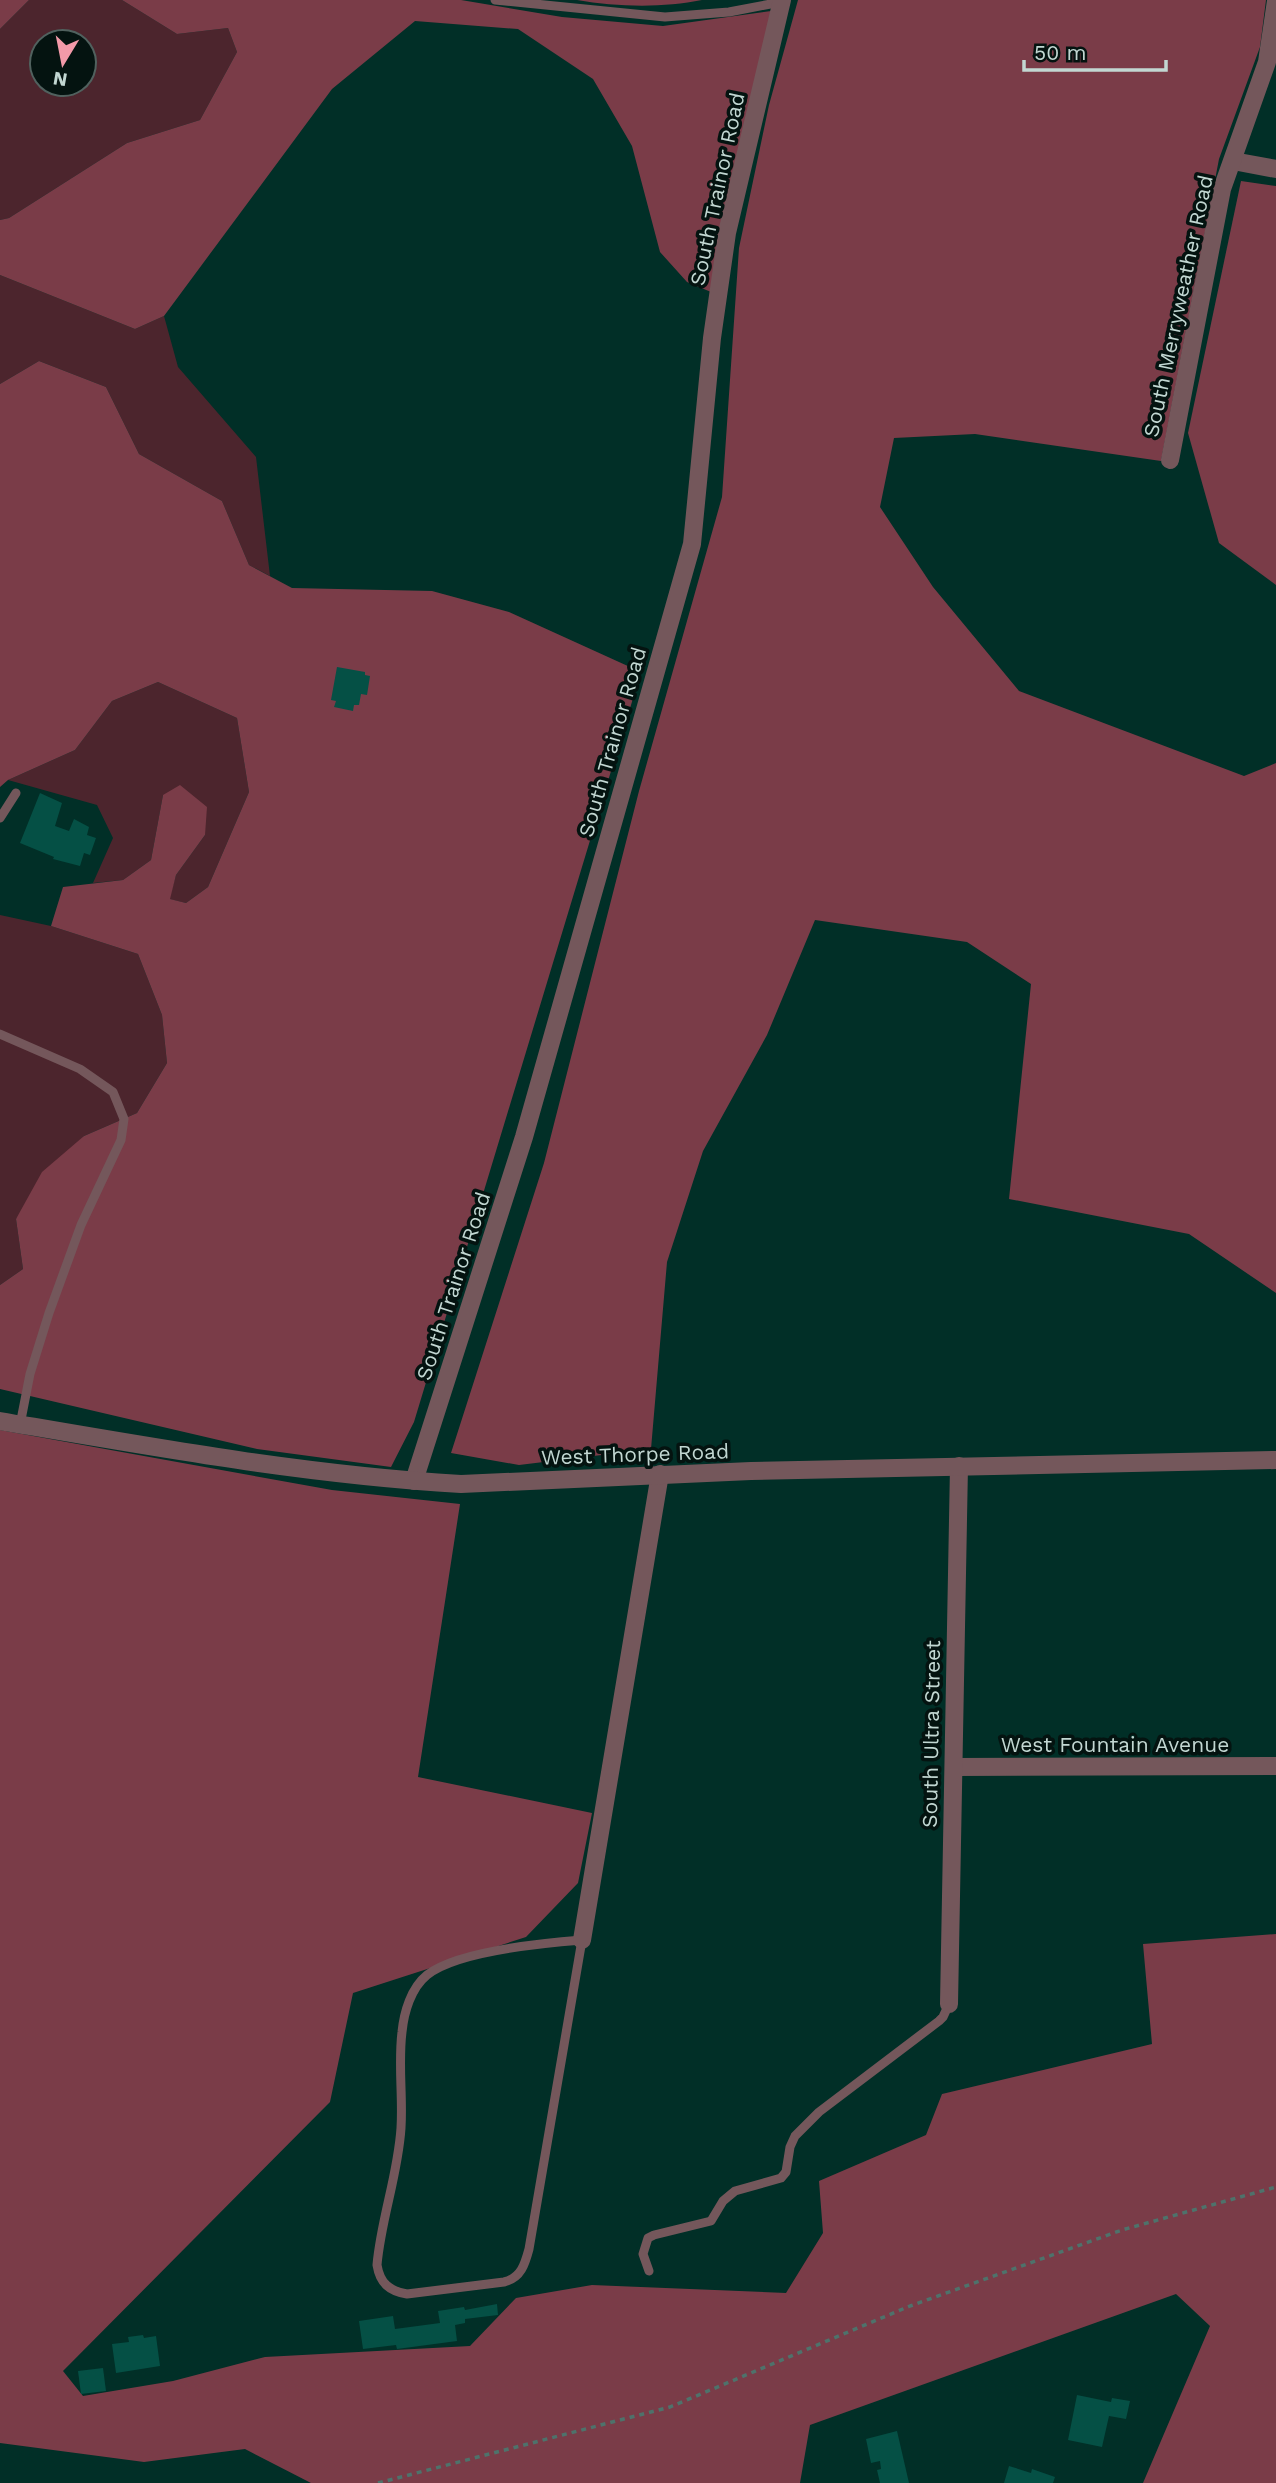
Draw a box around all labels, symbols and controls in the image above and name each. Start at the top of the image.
north arrow [28,28,98,98]
scale bar [1024,28,1166,72]
text: 50 m [1034,40,1086,65]
text: N [51,67,69,92]
street label: South Trainor Road [684,90,750,288]
street label: South Merryweather Road [1138,173,1218,439]
street label: South Trainor Road [573,644,651,840]
street label: South Trainor Road [411,1189,495,1383]
street label: West Thorpe Road [541,1438,729,1470]
street label: South Ultra Street [917,1640,945,1828]
street label: West Fountain Avenue [1001,1732,1229,1757]

